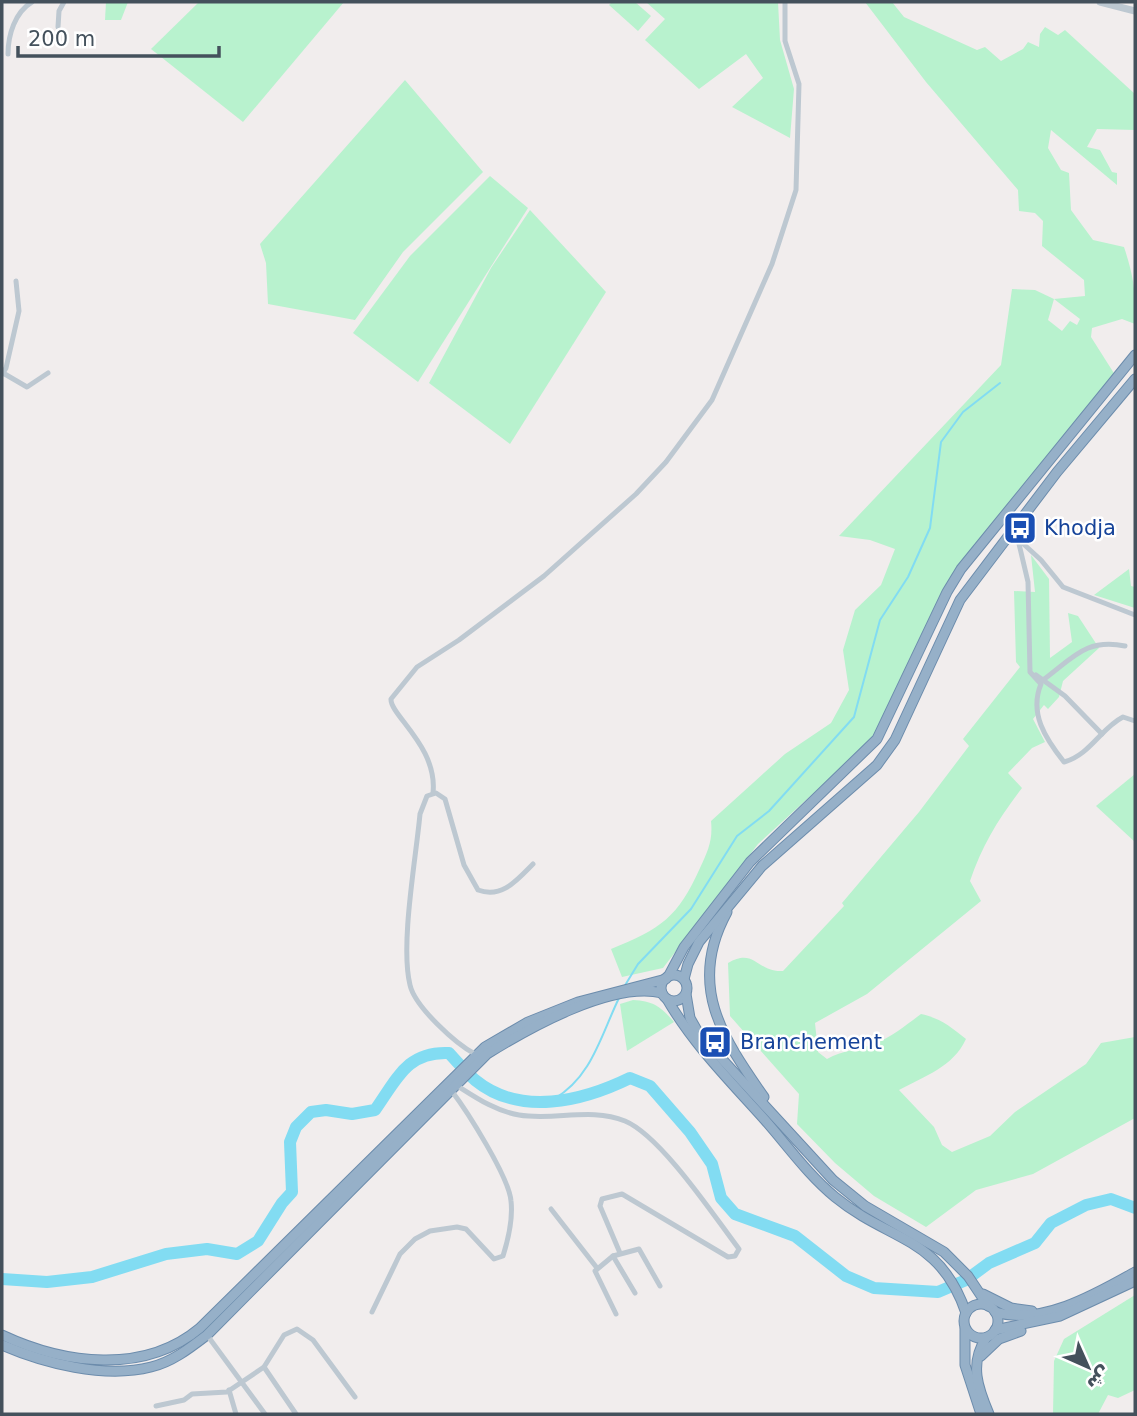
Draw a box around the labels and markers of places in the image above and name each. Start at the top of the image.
bus stop icon: Khodja [1001,509,1039,547]
place label: Khodja [1044,516,1116,540]
bus stop icon: Branchement [696,1023,734,1061]
place label: Branchement [740,1030,882,1054]

